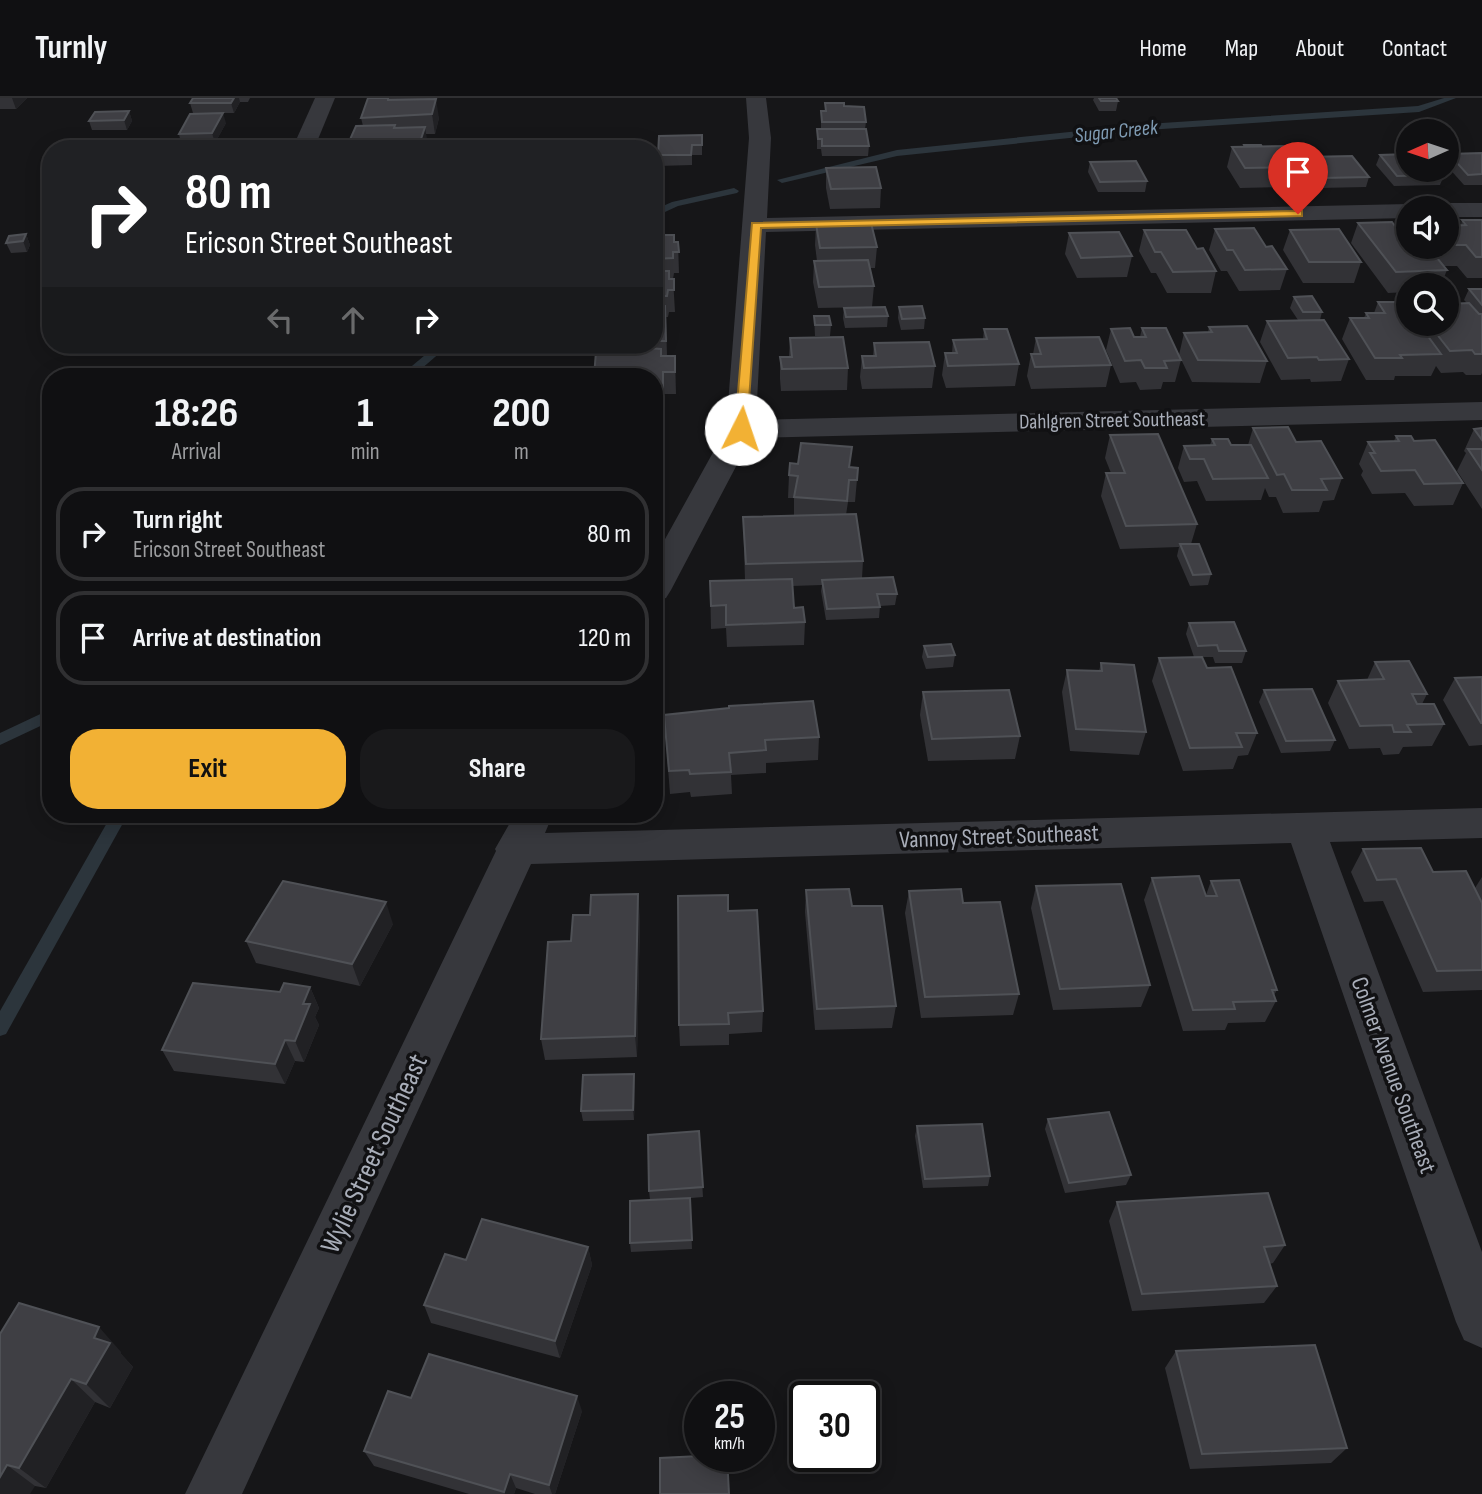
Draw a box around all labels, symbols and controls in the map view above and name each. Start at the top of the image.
text: Turnly [35,28,107,68]
text: Home [1139,34,1187,63]
text: Map [1225,34,1258,63]
text: About [1296,34,1344,63]
text: Contact [1382,34,1447,63]
water label: Sugar Creek [1073,115,1160,148]
north arrow [1396,119,1460,182]
map controls [1396,119,1459,336]
pin [1268,142,1328,214]
icon: arrive [1279,153,1317,191]
text: 80 m [185,164,272,223]
icon: right [70,168,161,259]
button: sound [1396,196,1459,259]
text: Ericson Street Southeast [185,224,453,263]
button: search [1396,273,1459,336]
icon: left [261,301,299,339]
icon: ahead [334,301,372,339]
icon: right [407,301,445,339]
text: 18:26 [154,388,238,439]
text: 1 [357,388,373,439]
text: 200 [492,388,551,439]
position arrow [704,392,778,466]
street label: Dahlgren Street Southeast [1019,406,1205,435]
text: Arrival [172,438,221,466]
text: min [351,438,380,466]
text: m [514,438,529,466]
text: Turn right [133,505,222,536]
icon: right [74,515,112,553]
text: 80 m [587,519,631,550]
text: Ericson Street Southeast [133,536,325,564]
icon: arrive [74,619,112,657]
text: Arrive at destination [133,623,321,654]
text: 120 m [578,623,631,654]
button: Exit [70,729,346,809]
button: Share [360,729,635,809]
street label: Vannoy Street Southeast [899,819,1099,854]
street label: Colmer Avenue Southeast [1345,973,1443,1177]
street label: Wylie Street Southeast [314,1049,435,1258]
speed limit sign: 30 [789,1381,880,1472]
text: 25 [714,1396,745,1439]
text: km/h [714,1433,745,1454]

